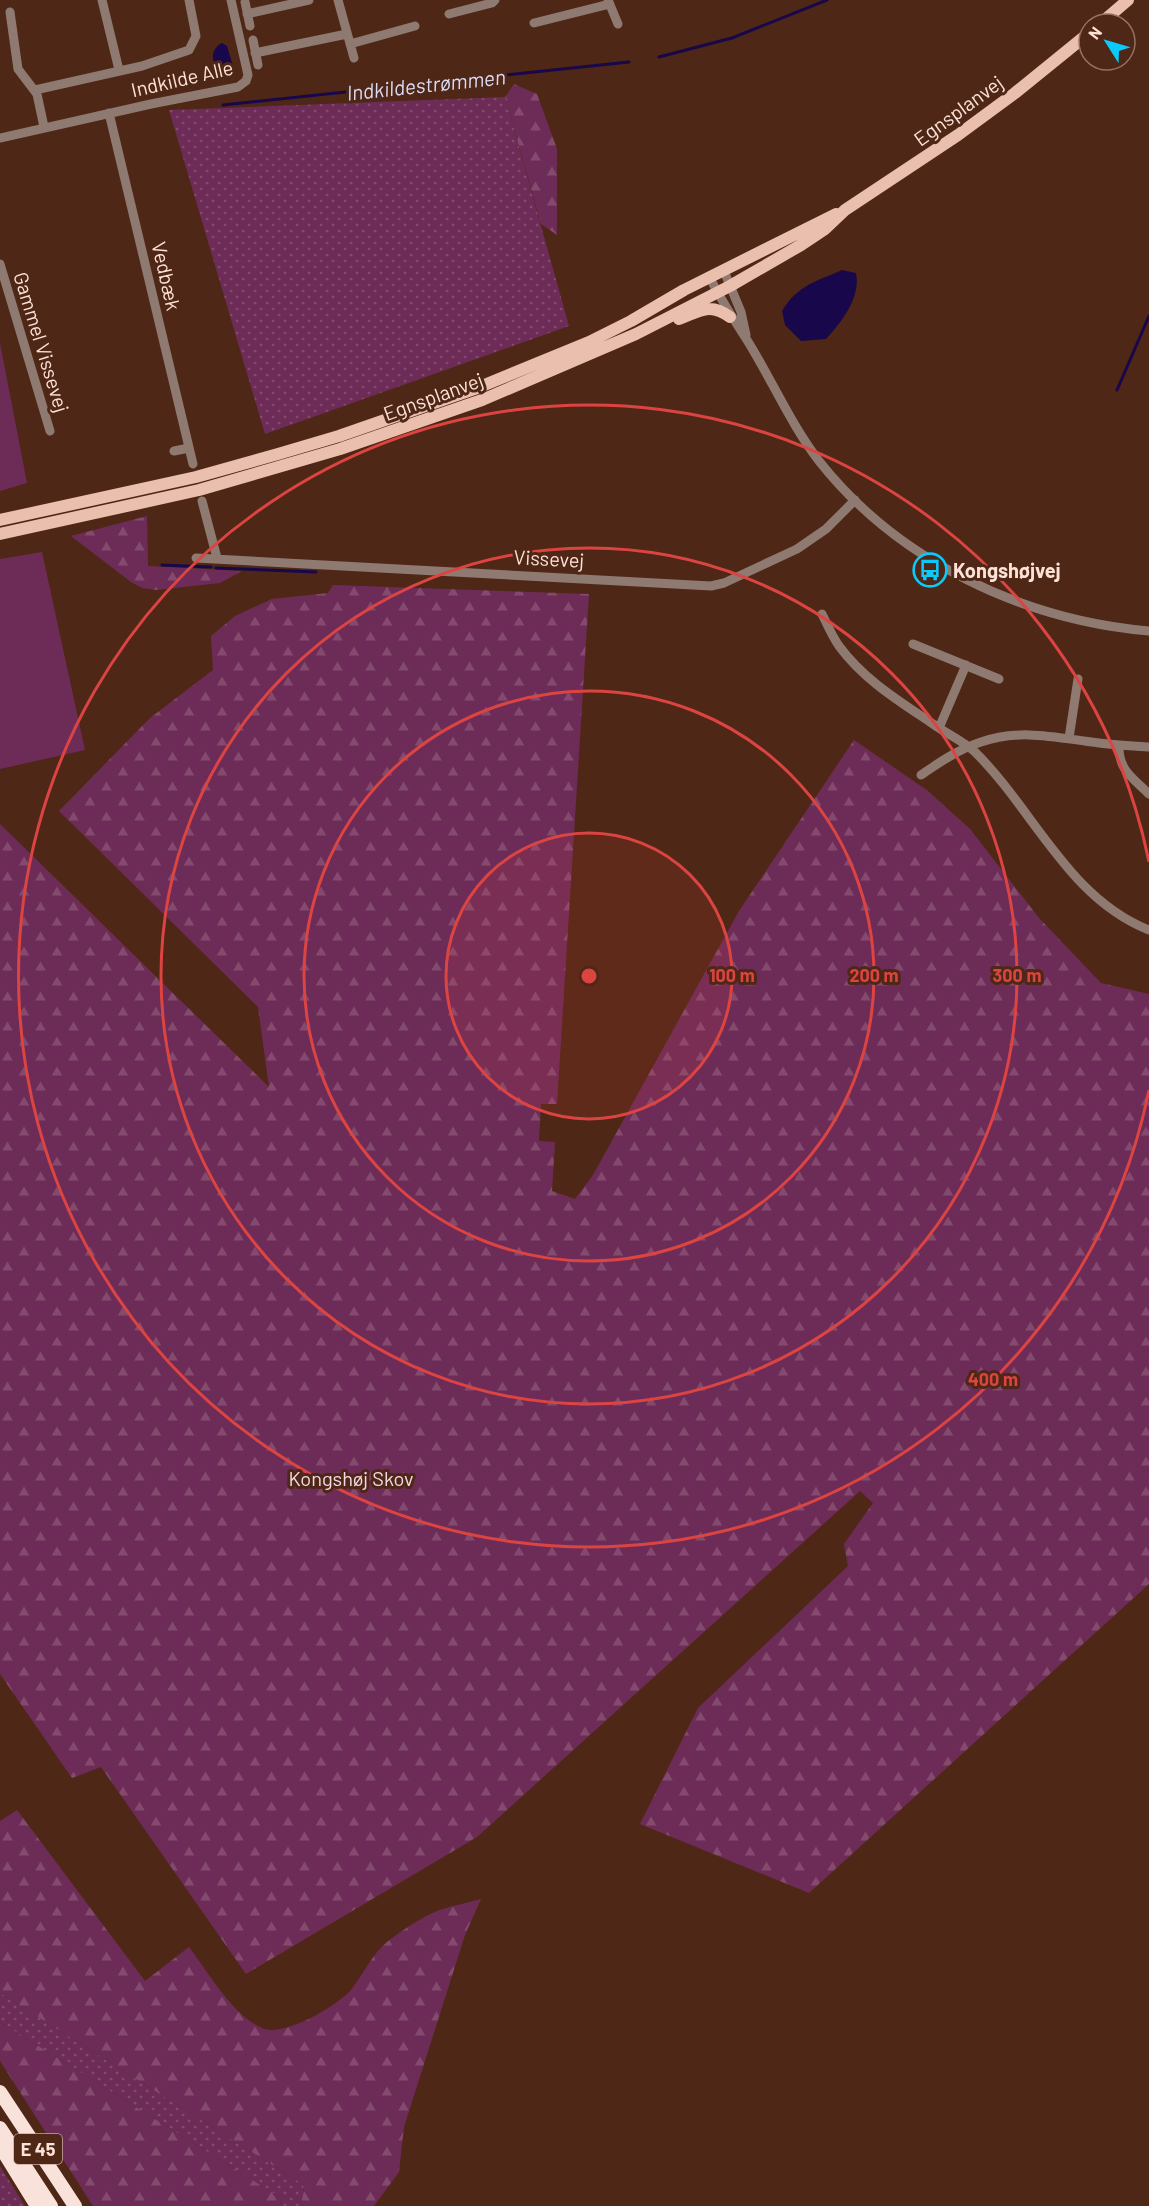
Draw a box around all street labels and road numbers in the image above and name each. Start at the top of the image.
street label: Indkilde Alle [129,55,235,101]
street label: Egnsplanvej [909,70,1007,150]
street label: Vedbæk [147,239,187,313]
street label: Gammel Vissevej [9,269,75,415]
street label: Egnsplanvej [380,367,486,425]
street label: Vissevej [513,544,585,572]
road number: E 45 [14,2134,62,2164]

